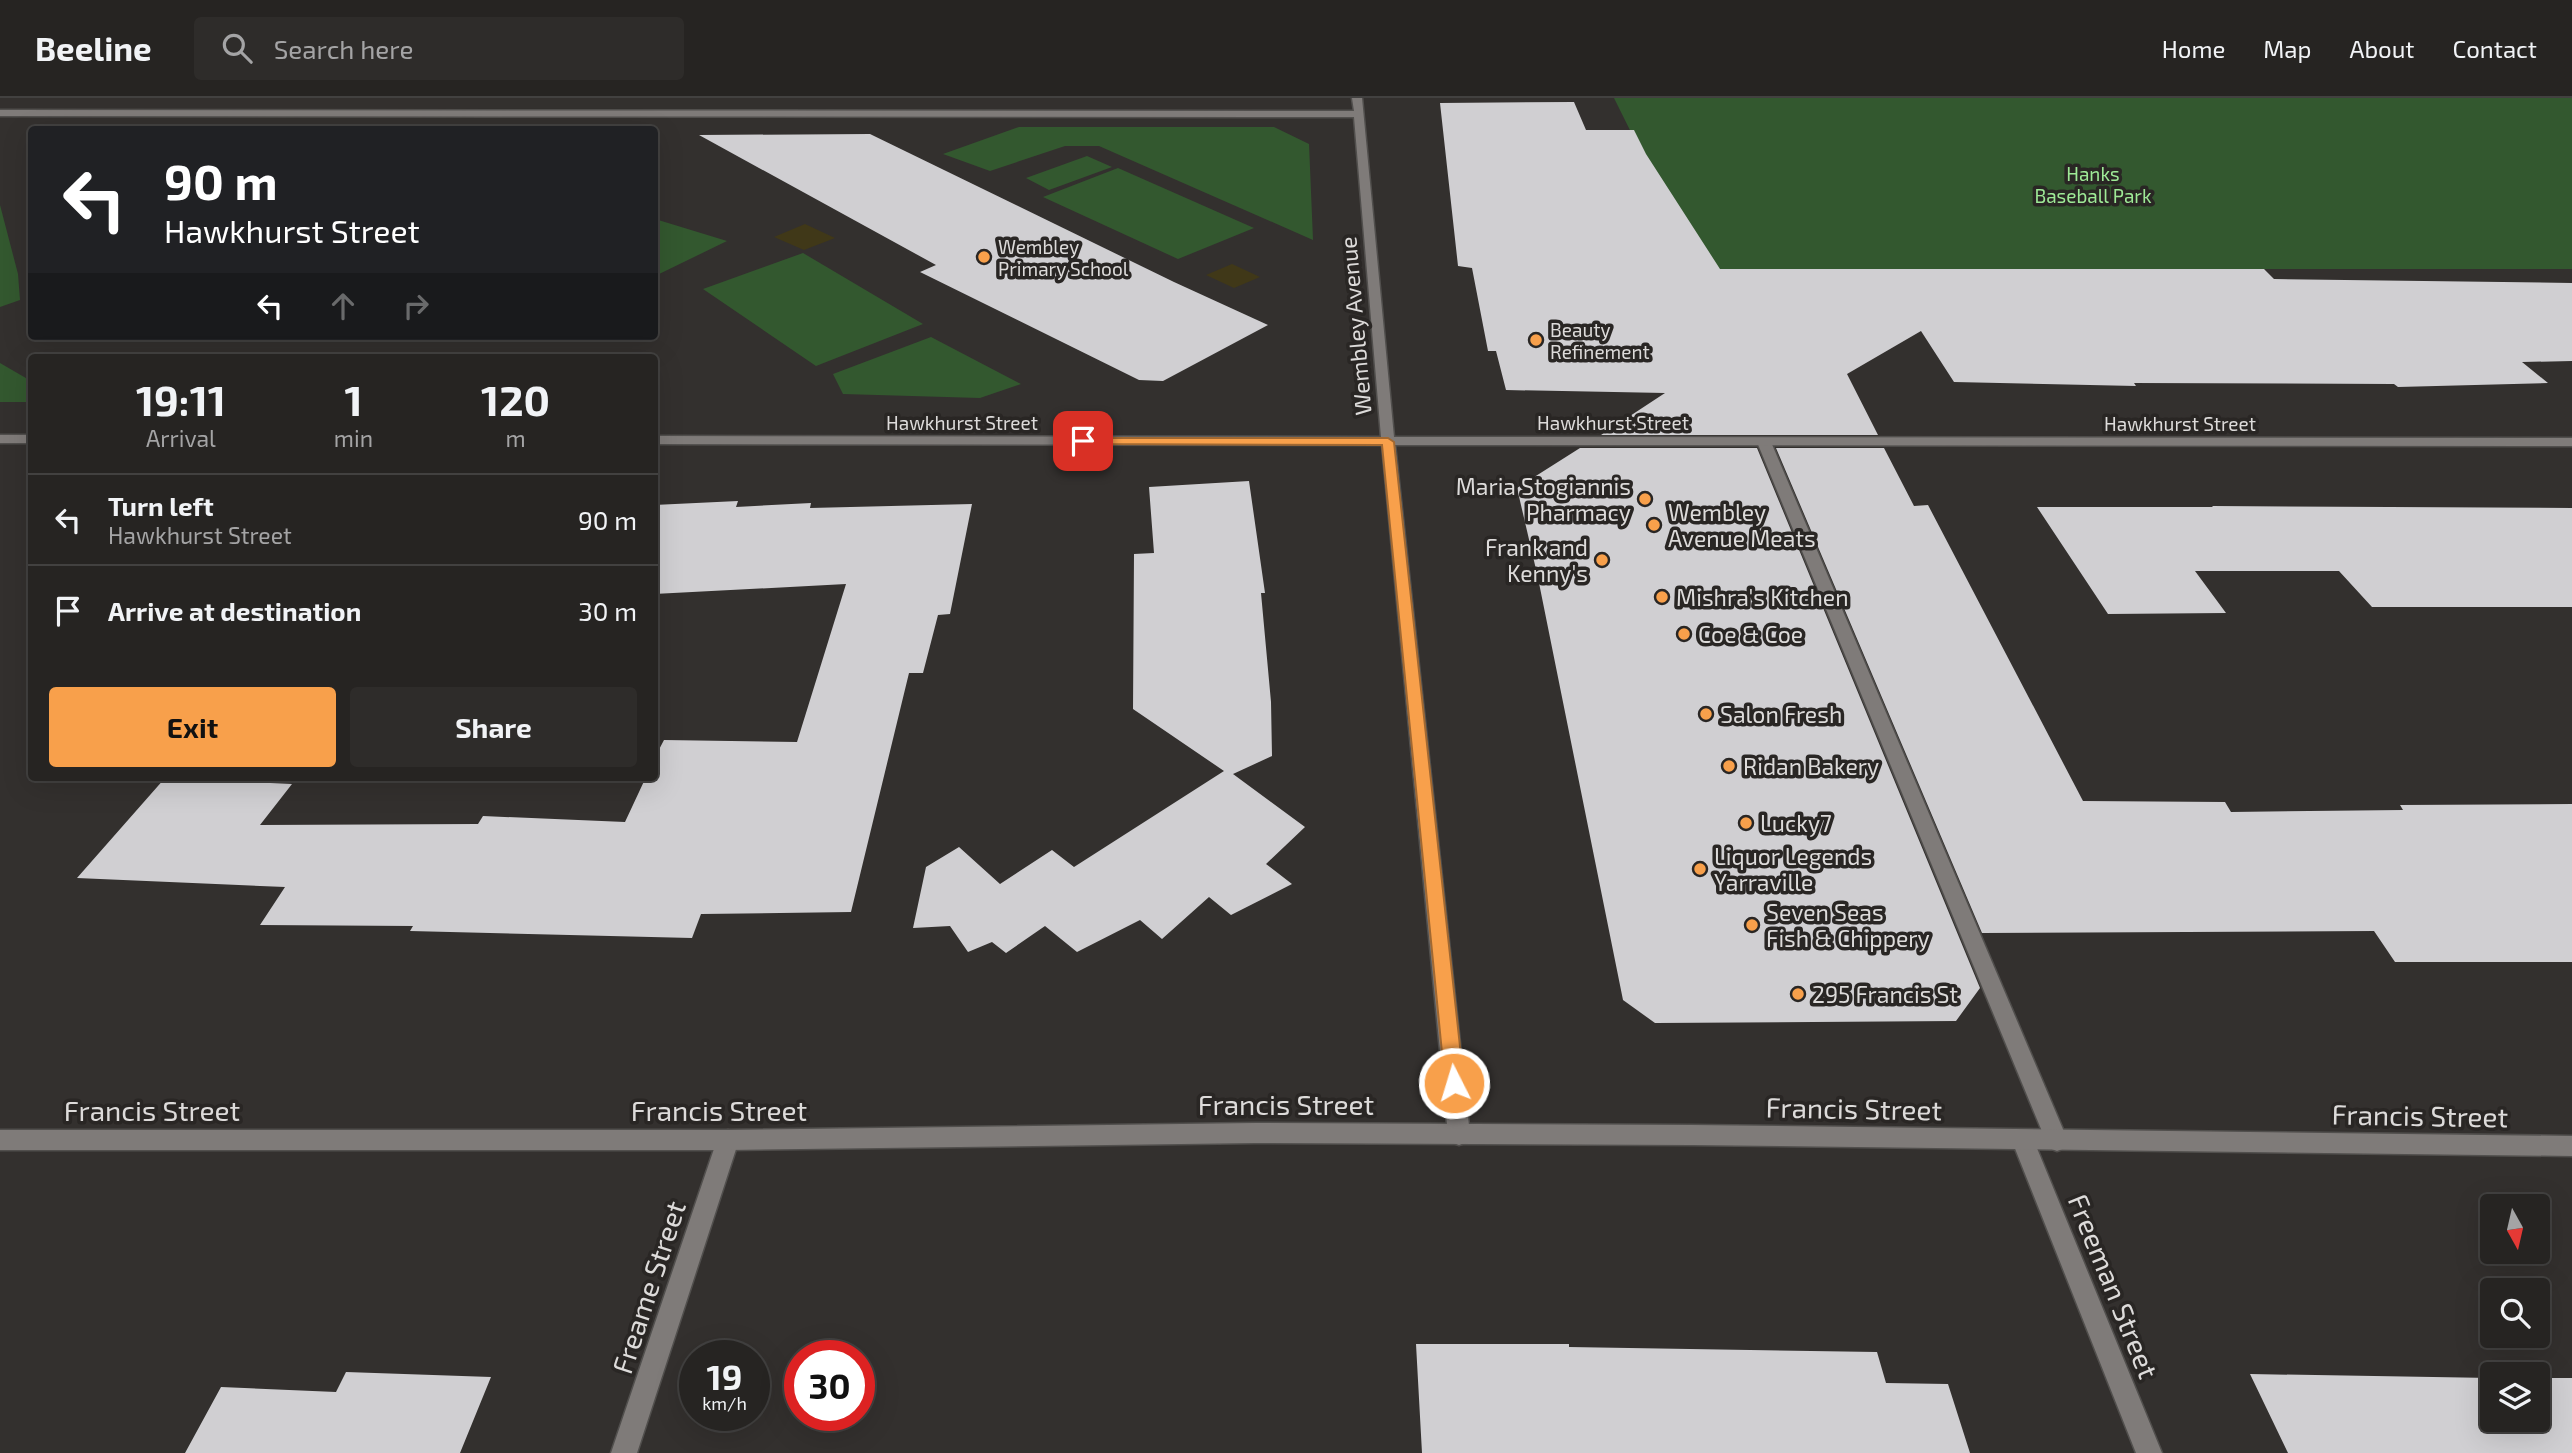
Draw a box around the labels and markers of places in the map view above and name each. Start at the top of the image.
place label: Wembley Primary School [998,235,1129,280]
marker: Wembley Primary School [976,249,992,265]
place label: Beauty Refinement [1550,318,1650,363]
marker: Beauty Refinement [1528,332,1544,348]
pin [1053,411,1113,471]
place label: Maria Stogiannis Pharmacy [1456,472,1631,526]
marker: Maria Stogiannis Pharmacy [1637,491,1653,507]
place label: Wembley Avenue Meats [1668,498,1816,552]
marker: Wembley Avenue Meats [1646,517,1662,533]
place label: Frank and Kenny's [1485,533,1588,587]
marker: Frank and Kenny's [1594,552,1610,568]
place label: Mishra's Kitchen [1676,583,1849,611]
marker: Mishra's Kitchen [1654,589,1670,605]
place label: Coe & Coe [1698,620,1803,648]
marker: Coe & Coe [1676,626,1692,642]
place label: Salon Fresh [1720,700,1842,728]
marker: Salon Fresh [1698,706,1714,722]
place label: Ridan Bakery [1743,752,1879,780]
marker: Ridan Bakery [1721,758,1737,774]
place label: Lucky7 [1760,809,1832,837]
marker: Lucky7 [1738,815,1754,831]
place label: Liquor Legends Yarraville [1714,842,1872,896]
marker: Liquor Legends Yarraville [1692,861,1708,877]
place label: Seven Seas Fish & Chippery [1766,898,1930,952]
marker: Seven Seas Fish & Chippery [1744,917,1760,933]
place label: 295 Francis St [1812,980,1958,1008]
marker: 295 Francis St [1790,986,1806,1002]

